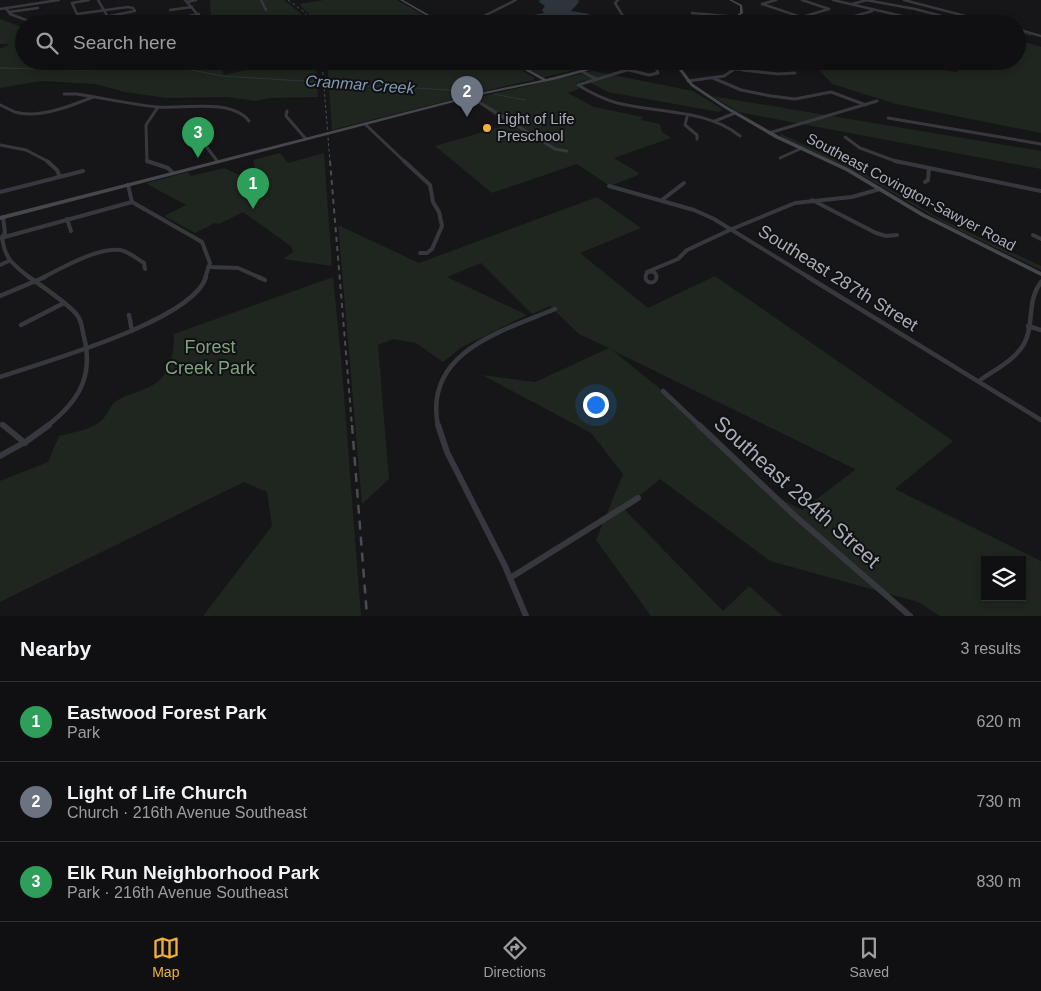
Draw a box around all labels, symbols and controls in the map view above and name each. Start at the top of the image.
search box [15,15,1026,70]
icon: search [33,29,61,57]
text: Search here [73,32,177,53]
water label: Cranmar Creek [305,72,416,97]
pin: 2 [451,76,483,117]
place label: Light of Life Preschool [497,110,575,144]
pin: 3 [182,117,214,158]
marker: Light of Life Preschool [481,122,493,134]
street label: Southeast Covington-Sawyer Road [804,129,1019,254]
pin: 1 [237,168,269,209]
street label: Southeast 287th Street [755,221,921,335]
park label: Forest Creek Park [165,337,256,378]
your location [583,392,609,418]
street label: Southeast 284th Street [710,411,885,572]
map controls [981,556,1026,601]
button: layers [981,556,1026,601]
text: Nearby [20,637,91,660]
text: 3 results [961,640,1021,657]
text: Eastwood Forest Park [67,702,267,723]
text: 1 [32,713,40,730]
text: 620 m [977,713,1021,730]
text: Park [67,724,100,741]
text: Light of Life Church [67,782,247,803]
text: 2 [32,793,40,810]
text: 730 m [977,793,1021,810]
text: Church · 216th Avenue Southeast [67,804,307,821]
text: Elk Run Neighborhood Park [67,862,319,883]
text: 3 [32,873,40,890]
text: 830 m [977,873,1021,890]
text: Park · 216th Avenue Southeast [67,884,288,901]
tab: Map [152,934,180,980]
tab: Directions [484,934,546,980]
tab: Saved [849,934,889,980]

